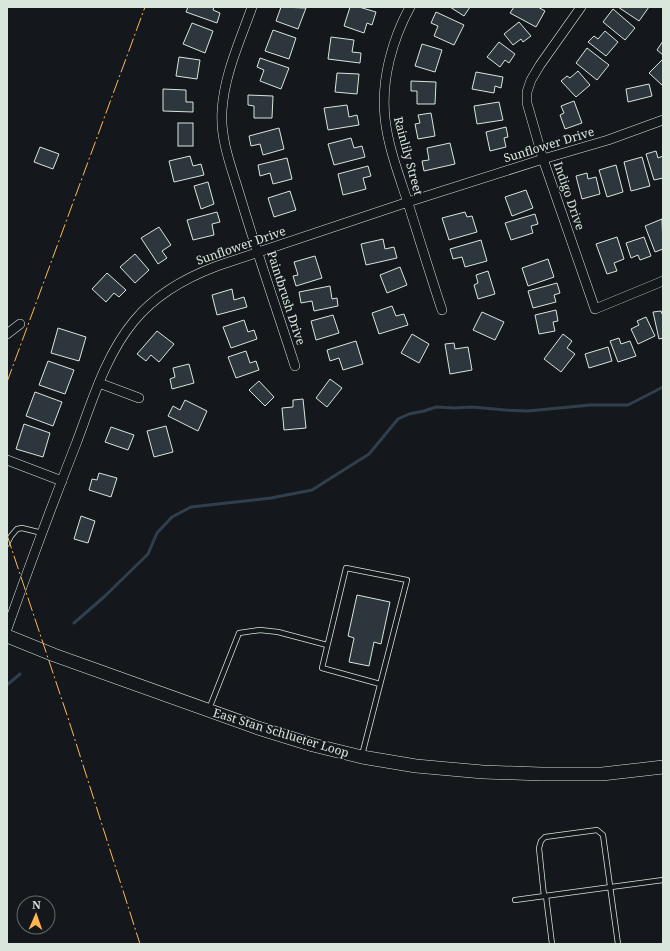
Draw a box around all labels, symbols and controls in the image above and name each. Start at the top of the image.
street label: Rainlily Street [390,115,427,197]
street label: Sunflower Drive [501,123,596,166]
street label: Indigo Drive [550,159,589,232]
street label: Sunflower Drive [194,222,288,269]
street label: Paintbrush Drive [263,249,310,347]
street label: East Stan Schlueter Loop [211,704,351,761]
north arrow [16,895,56,935]
text: N [32,897,41,912]

